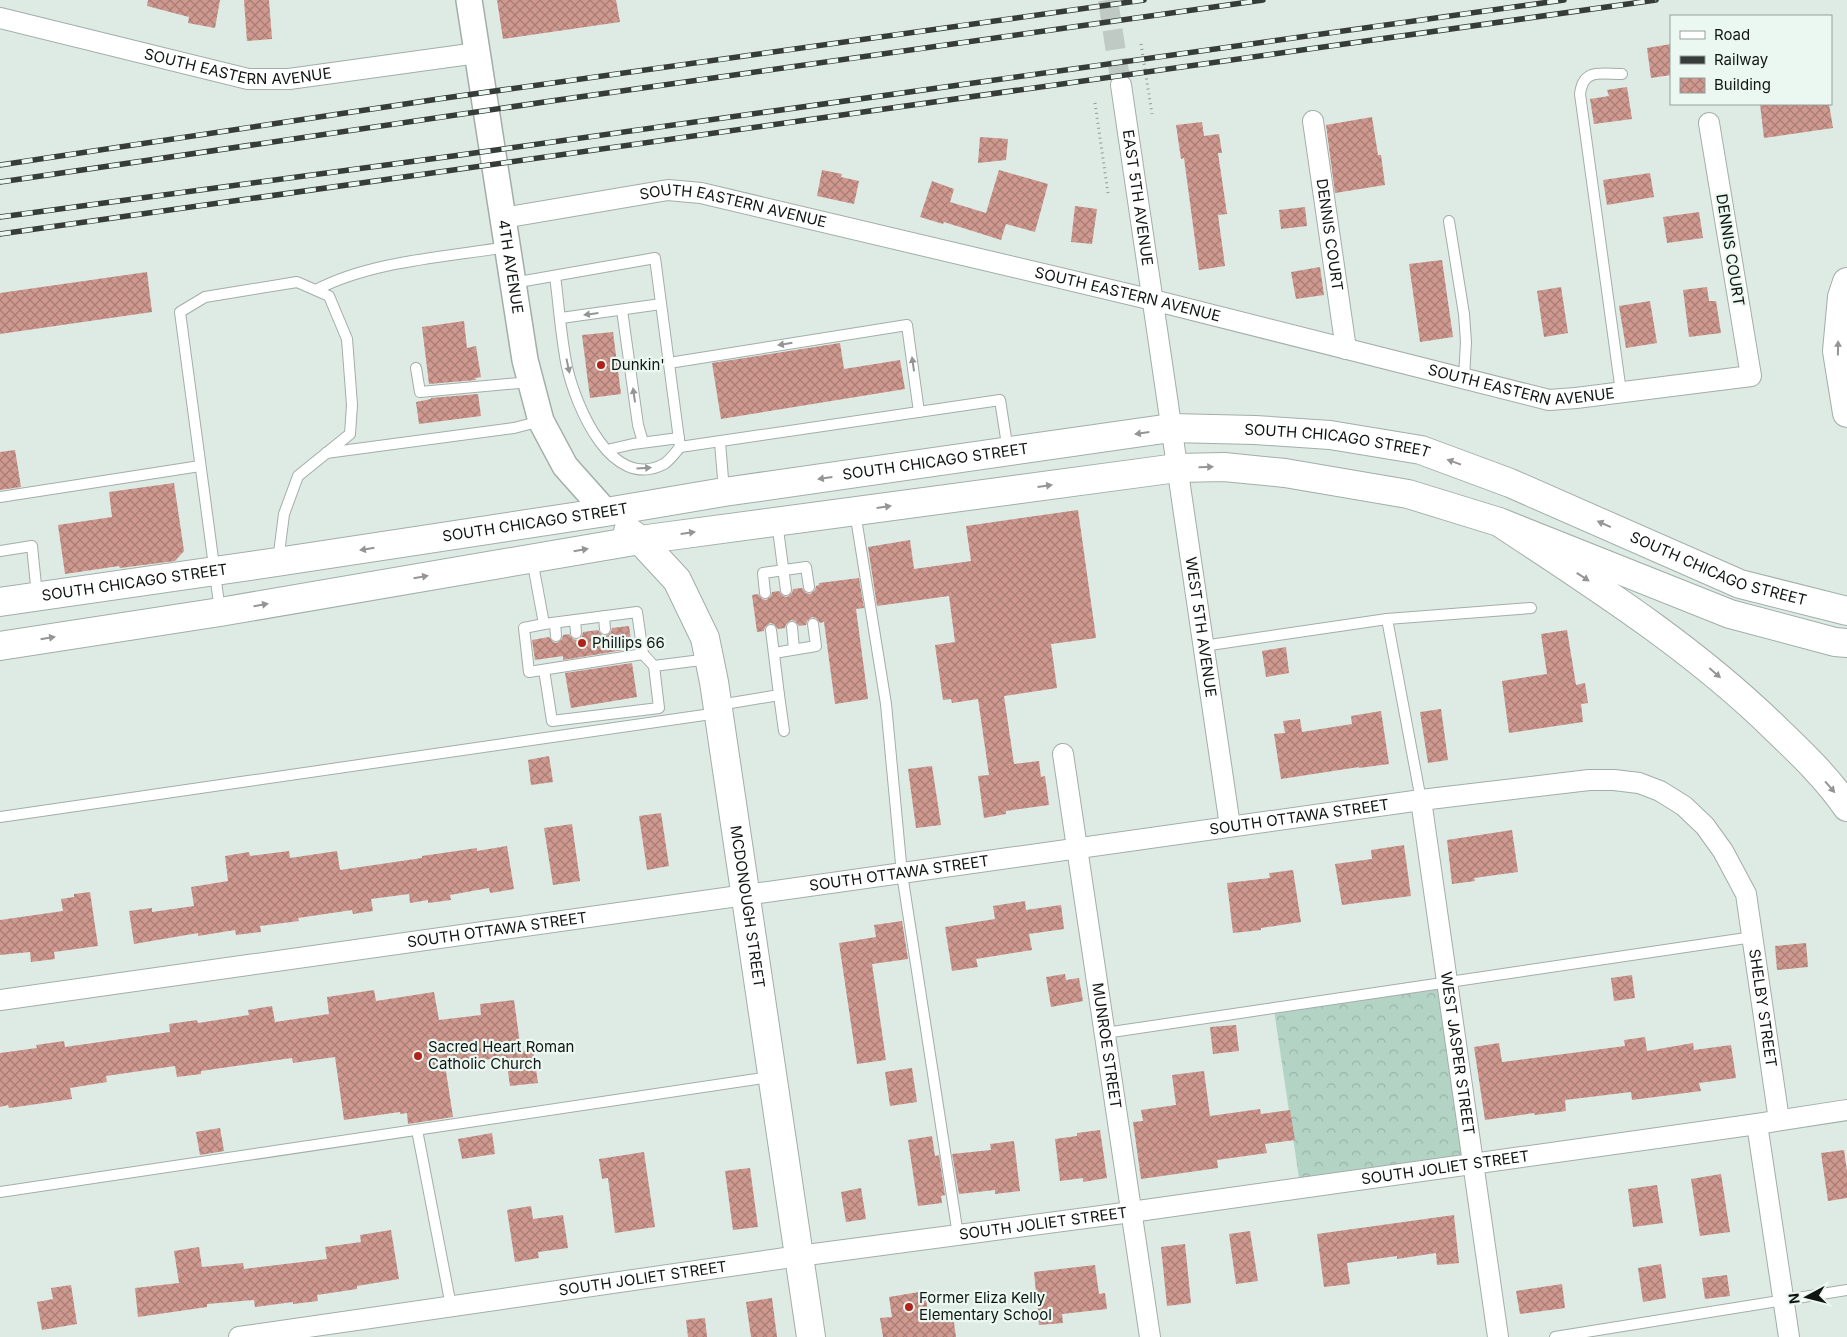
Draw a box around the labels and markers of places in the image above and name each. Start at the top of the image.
place label: Dunkin' [611,355,665,374]
marker: Dunkin' [595,359,607,371]
place label: Phillips 66 [592,633,665,652]
marker: Phillips 66 [576,637,588,649]
place label: Sacred Heart Roman Catholic Church [428,1037,574,1073]
marker: Sacred Heart Roman Catholic Church [412,1050,424,1062]
place label: Former Eliza Kelly Elementary School [919,1288,1052,1324]
marker: Former Eliza Kelly Elementary School [903,1301,915,1313]

